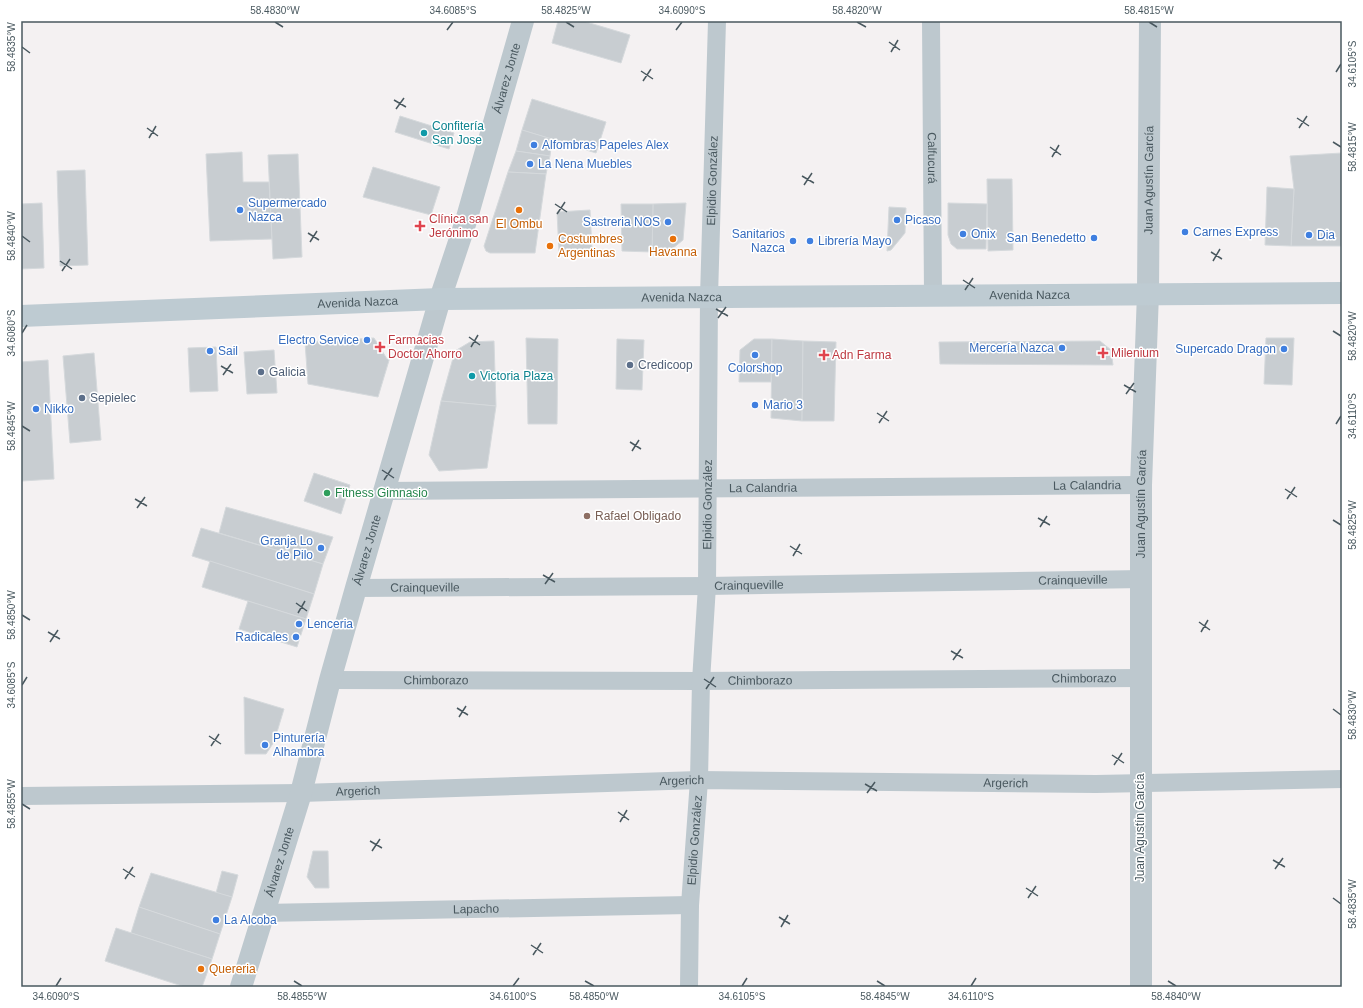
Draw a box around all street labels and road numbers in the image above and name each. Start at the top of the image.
street label: Álvarez Jonte [489,41,523,115]
street label: Juan Agustín García [1141,125,1156,235]
street label: Calfucurá [925,132,939,184]
street label: Elpidio González [704,135,721,226]
street label: Avenida Nazca [989,288,1070,302]
street label: Avenida Nazca [641,290,722,305]
street label: Avenida Nazca [317,294,399,311]
street label: Juan Agustín García [1134,449,1149,558]
street label: Elpidio González [700,459,715,550]
street label: La Calandria [1053,478,1121,493]
street label: La Calandria [729,481,797,495]
street label: Álvarez Jonte [349,513,384,587]
street label: Crainqueville [1038,573,1108,588]
street label: Crainqueville [714,578,784,593]
street label: Crainqueville [390,580,460,595]
street label: Chimborazo [1052,671,1117,686]
street label: Chimborazo [404,673,469,687]
street label: Chimborazo [728,673,793,688]
street label: Argerich [659,773,704,788]
street label: Juan Agustín García [1133,773,1147,882]
street label: Argerich [983,776,1028,790]
street label: Argerich [335,783,381,799]
street label: Elpidio González [684,795,705,886]
street label: Álvarez Jonte [261,825,297,899]
street label: Lapacho [453,902,499,916]

